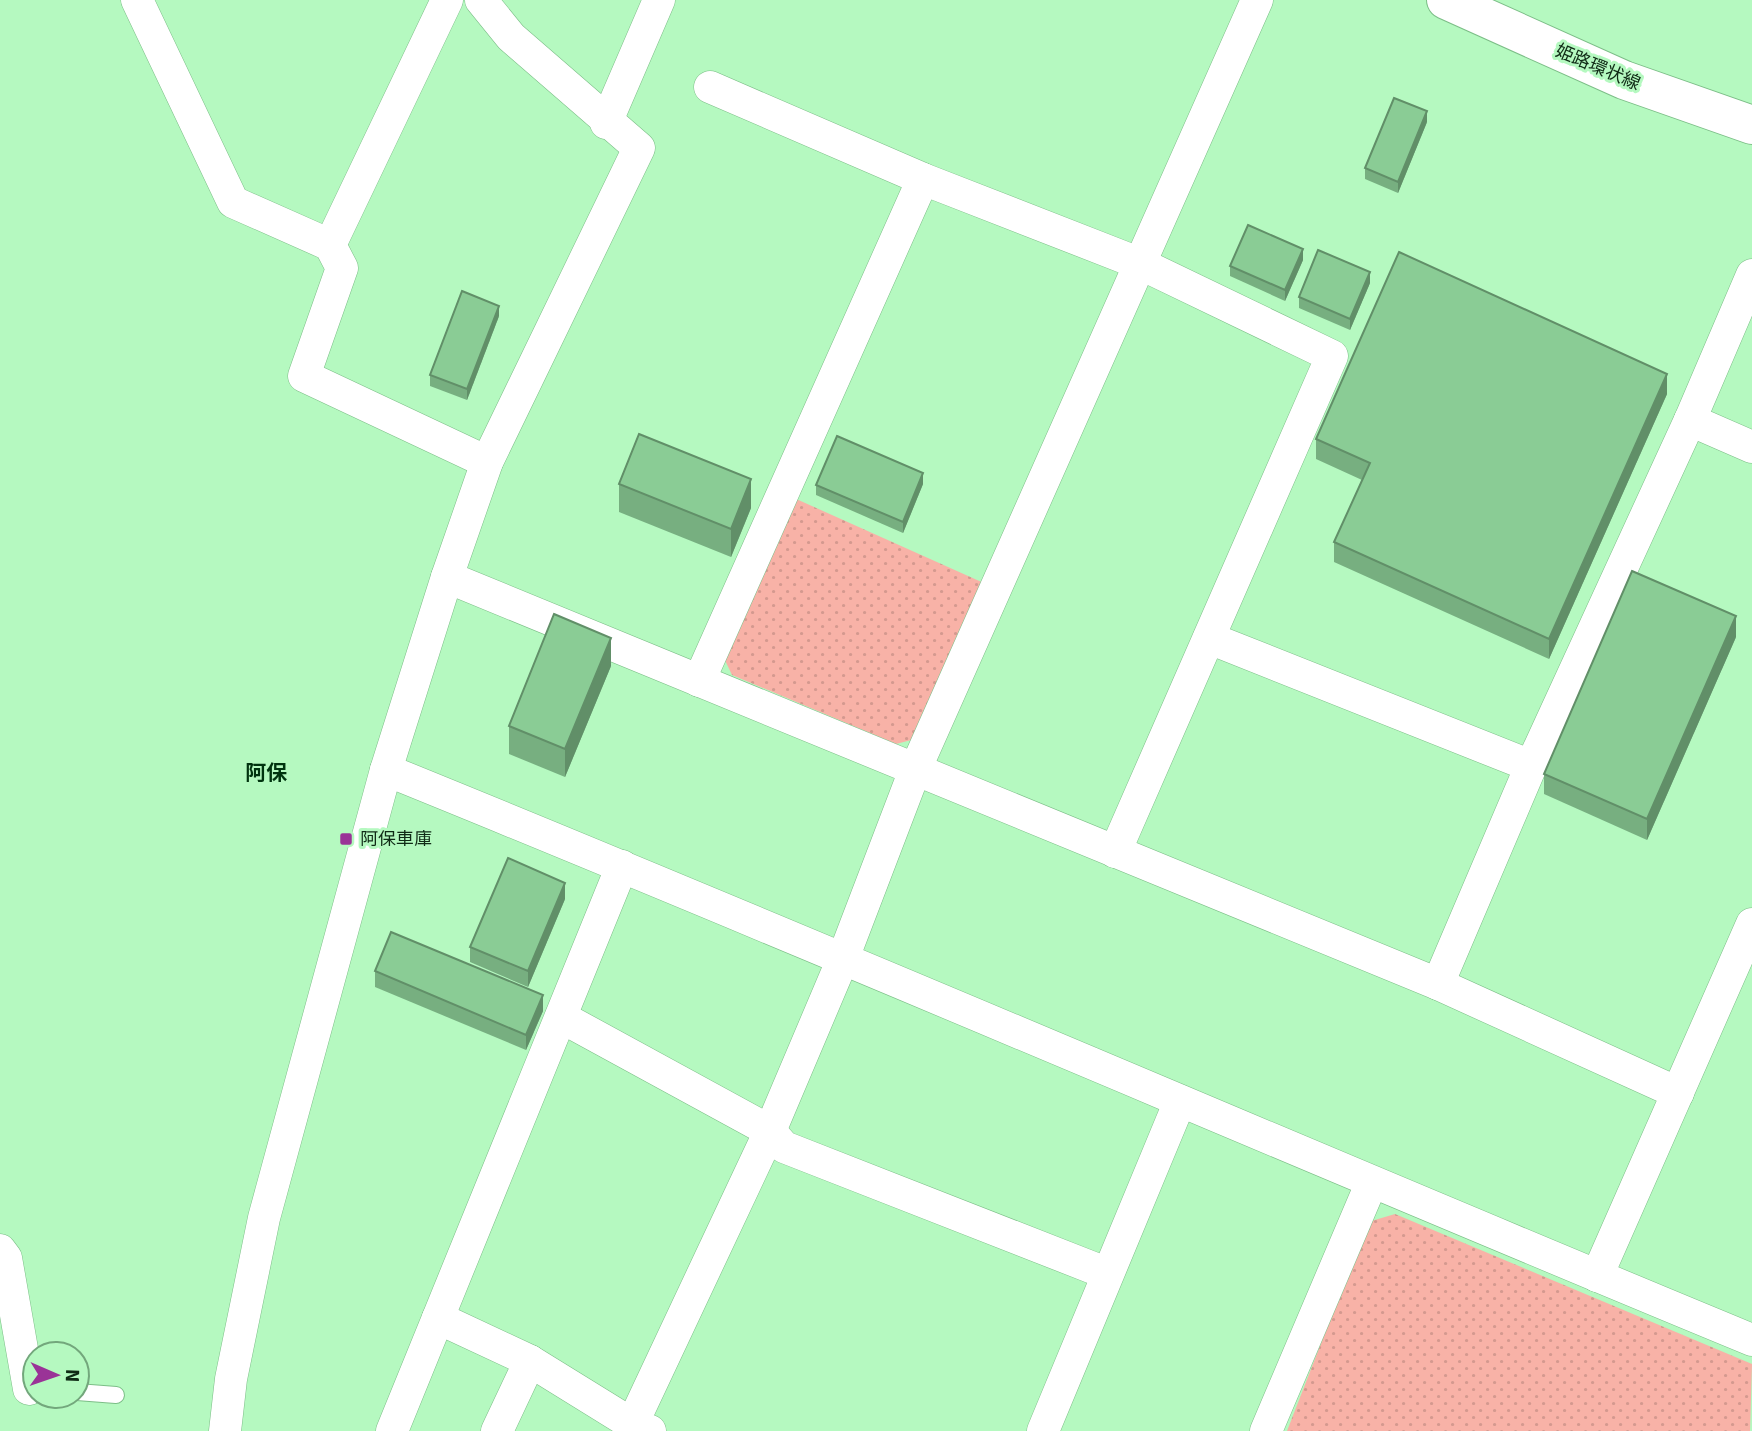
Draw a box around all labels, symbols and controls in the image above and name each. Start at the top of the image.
street label: 姫路環状線 [1552,39,1644,95]
district label: 阿保 [245,760,288,786]
place label: 阿保車庫 [360,828,432,850]
marker: 阿保車庫 [338,831,354,847]
north arrow [21,1340,91,1410]
text: N [60,1369,84,1383]

